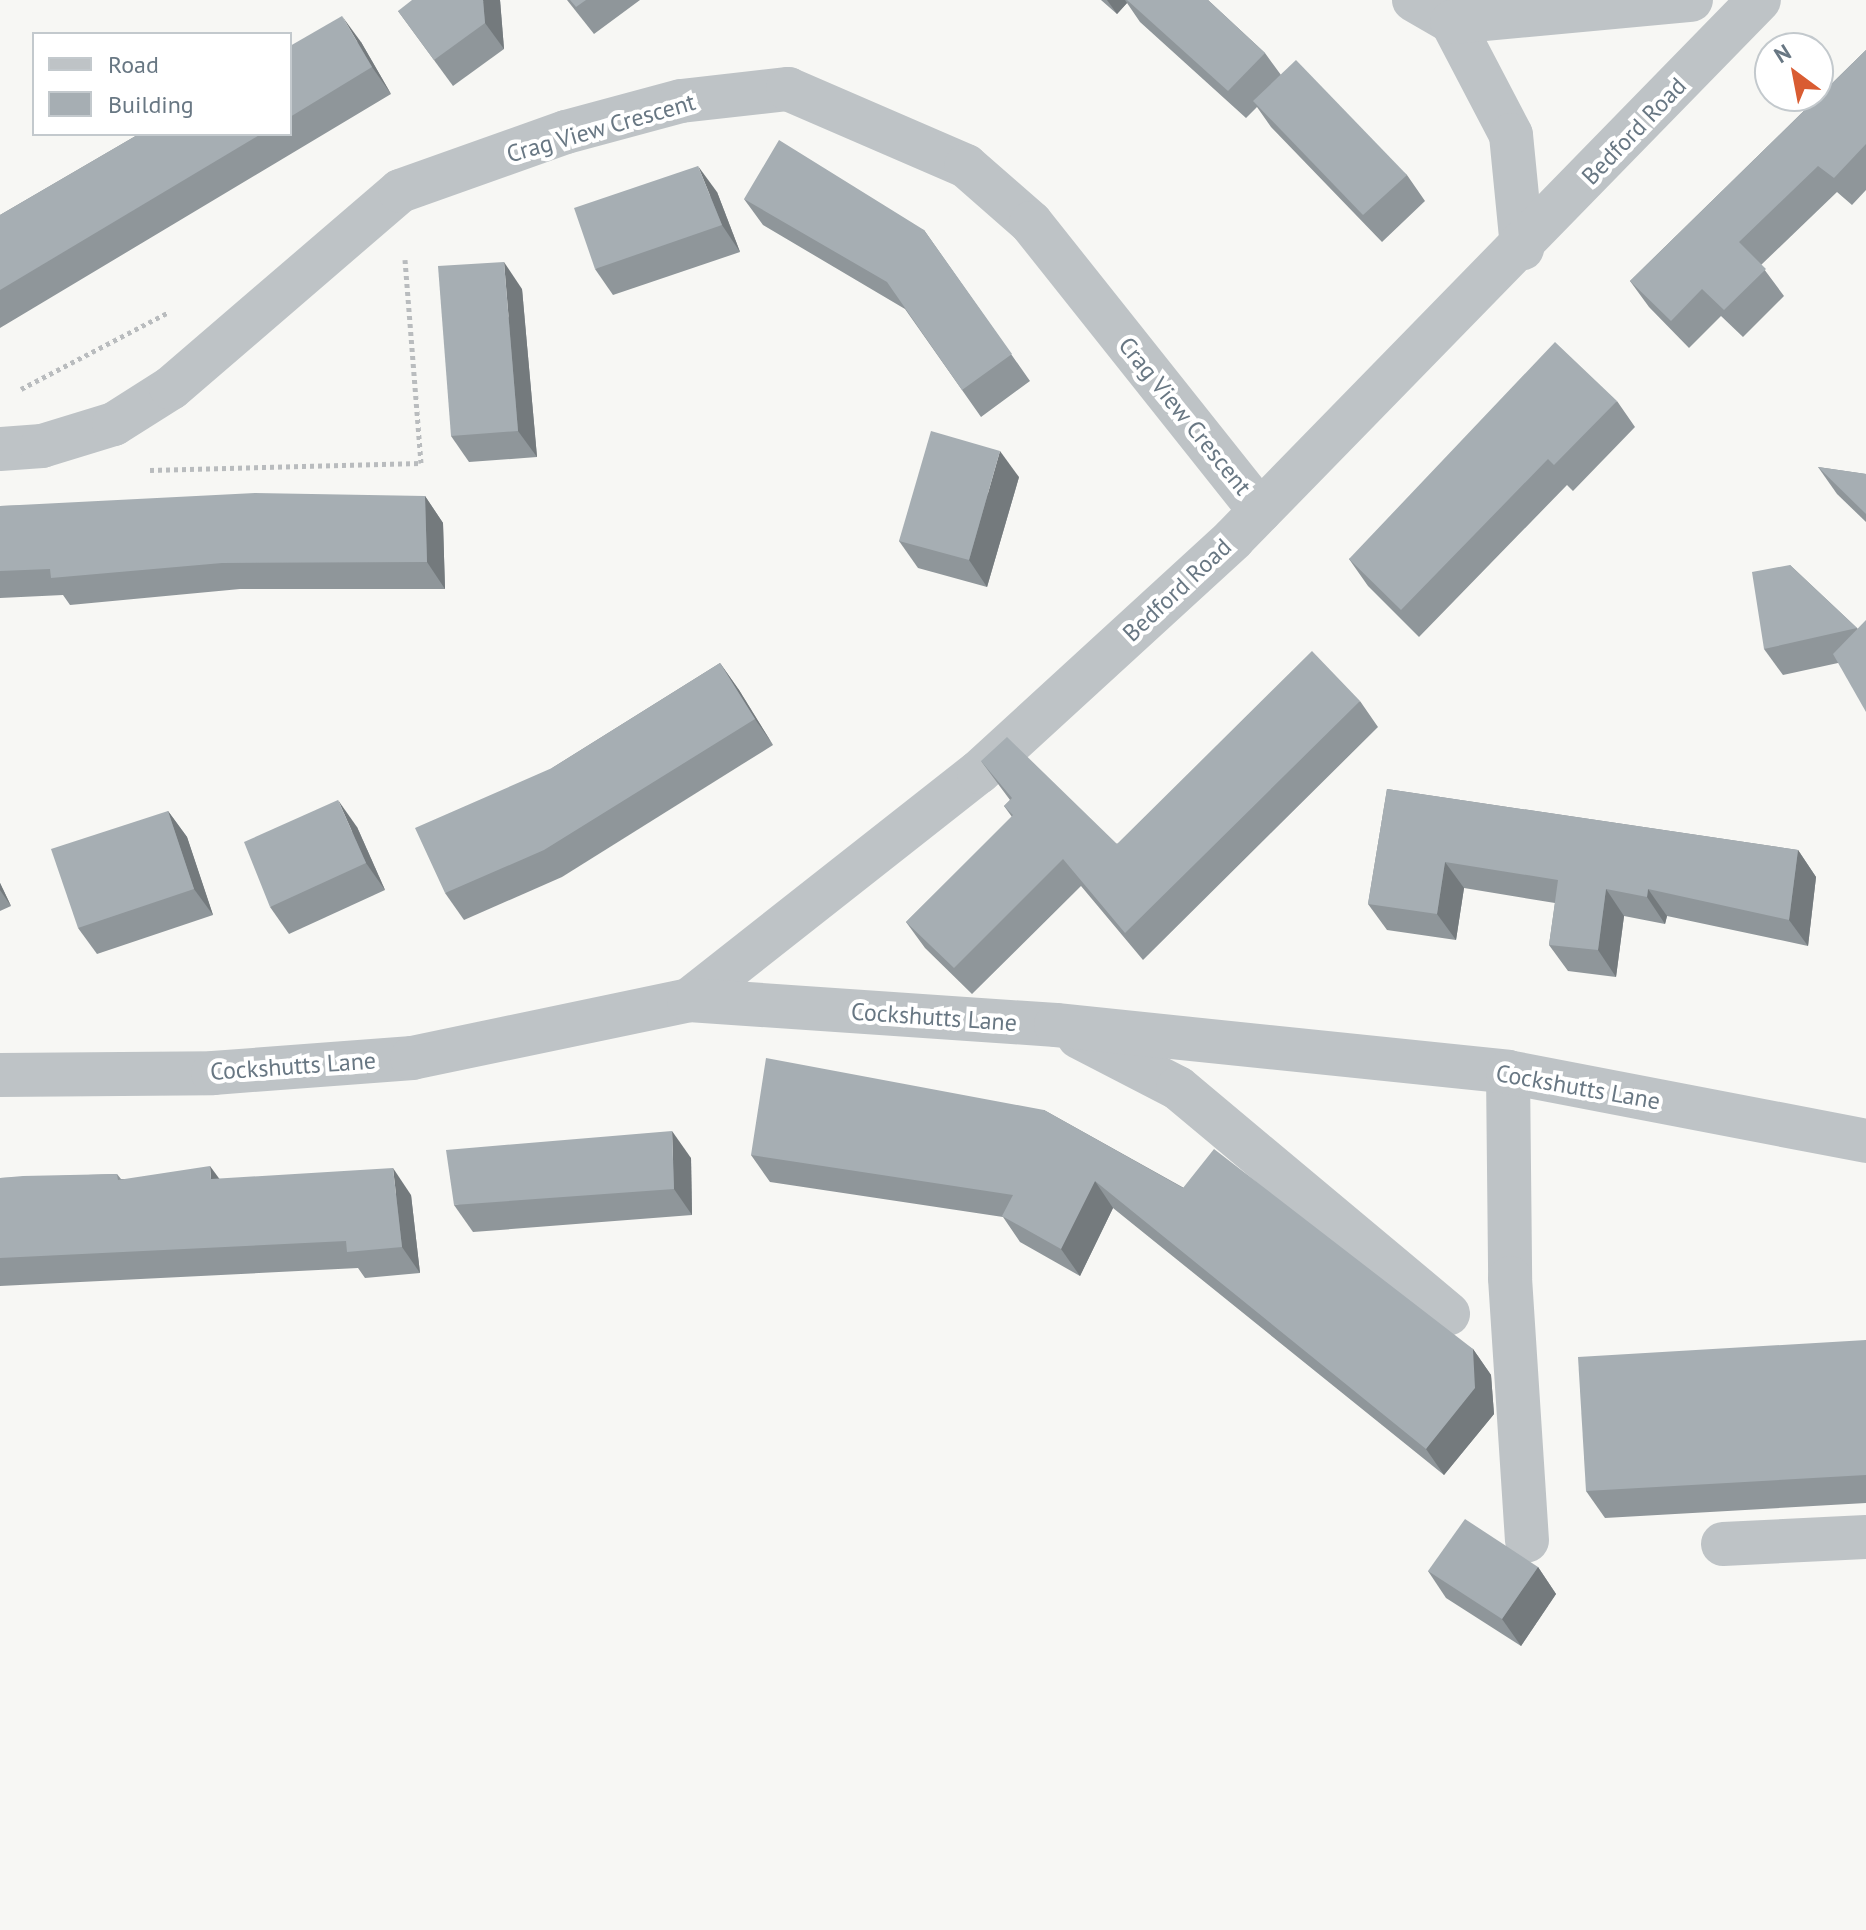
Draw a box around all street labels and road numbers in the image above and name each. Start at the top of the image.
street label: Bedford Road [1576,71,1692,191]
street label: Crag View Crescent [503,87,699,169]
street label: Crag View Crescent [1112,331,1258,501]
street label: Bedford Road [1117,533,1237,647]
street label: Cockshutts Lane [850,997,1018,1037]
street label: Cockshutts Lane [209,1046,377,1086]
street label: Cockshutts Lane [1494,1058,1662,1116]

